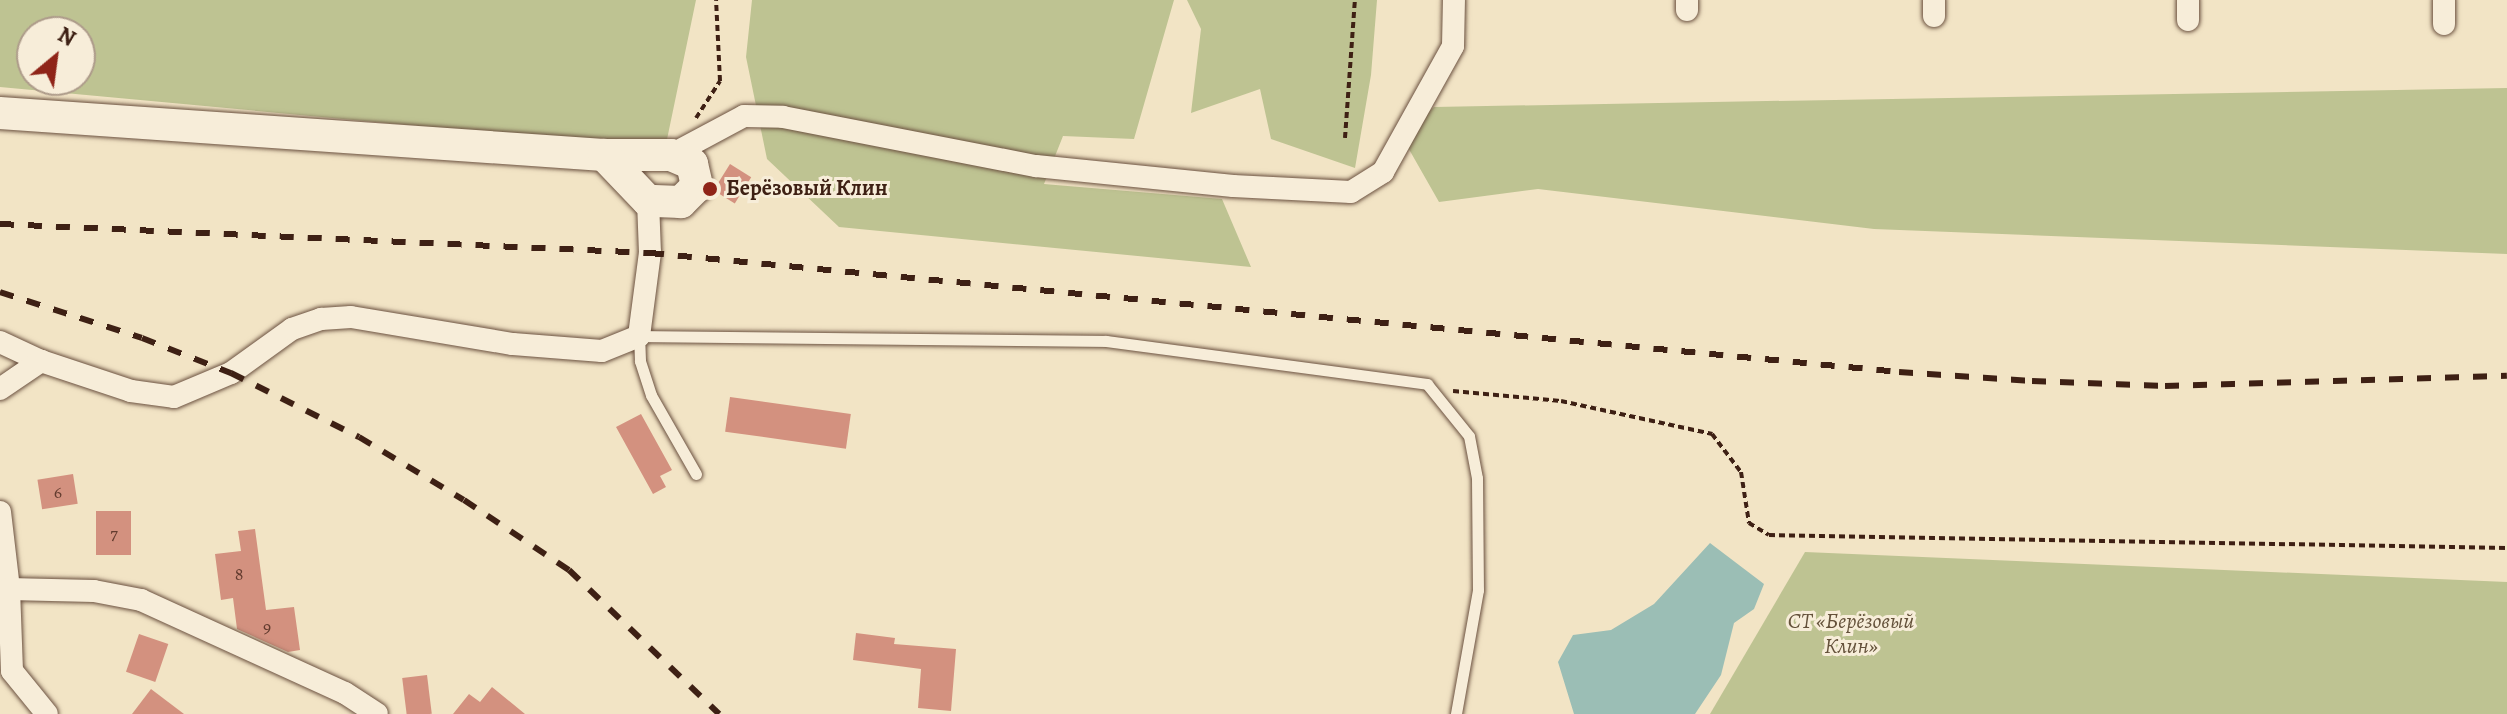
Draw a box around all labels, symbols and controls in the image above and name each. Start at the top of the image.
north arrow [16,16,96,96]
text: N [52,20,81,54]
place label: Берёзовый Клин [726,176,888,202]
marker: Берёзовый Клин [701,180,719,198]
house number: 6 [54,481,62,503]
house number: 7 [110,522,118,544]
house number: 8 [235,563,243,585]
park label: СТ «Берёзовый Клин» [1788,608,1914,660]
house number: 9 [263,616,271,638]

